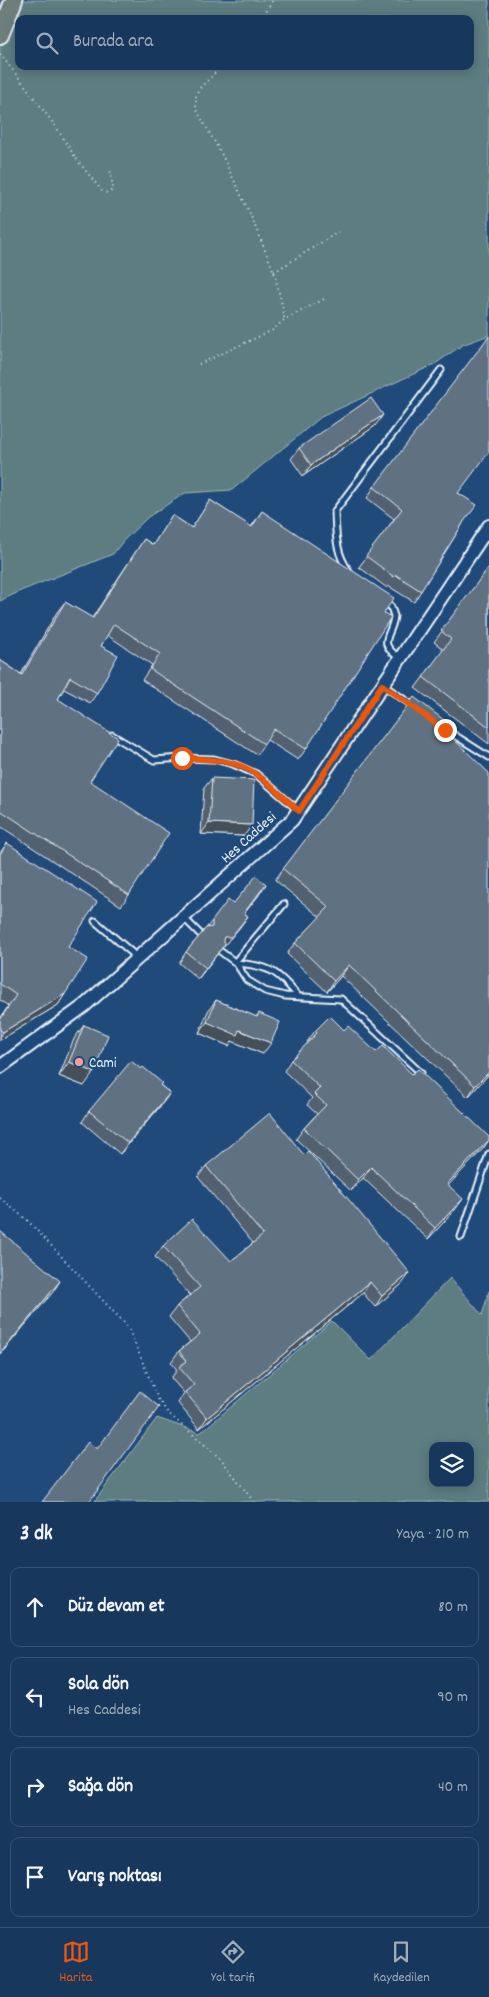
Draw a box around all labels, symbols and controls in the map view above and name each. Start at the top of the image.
search box [15,15,474,70]
icon: search [33,29,61,57]
text: Burada ara [73,29,153,56]
route end [434,719,457,742]
route start [171,747,194,770]
street label: Hes Caddesi [217,807,282,869]
place label: Cami [89,1053,117,1075]
marker: Cami [73,1056,85,1068]
map controls [429,1442,474,1487]
button: layers [429,1442,474,1487]
text: 3 dk [20,1520,53,1550]
text: Yaya · 210 m [397,1523,469,1546]
icon: ahead [21,1593,49,1621]
text: Düz devam et [68,1594,164,1621]
text: 80 m [438,1596,468,1619]
text: Sola dön [68,1672,129,1699]
icon: left [21,1683,49,1711]
text: 90 m [437,1686,468,1709]
text: Hes Caddesi [68,1699,141,1722]
icon: right [21,1773,49,1801]
text: Sağa dön [68,1774,133,1801]
text: 40 m [438,1776,468,1799]
icon: arrive [21,1863,49,1891]
text: Varış noktası [68,1864,162,1891]
tab: Harita [59,1938,92,1988]
tab: Yol tarifi [211,1938,255,1988]
tab: Kaydedilen [373,1938,430,1988]

